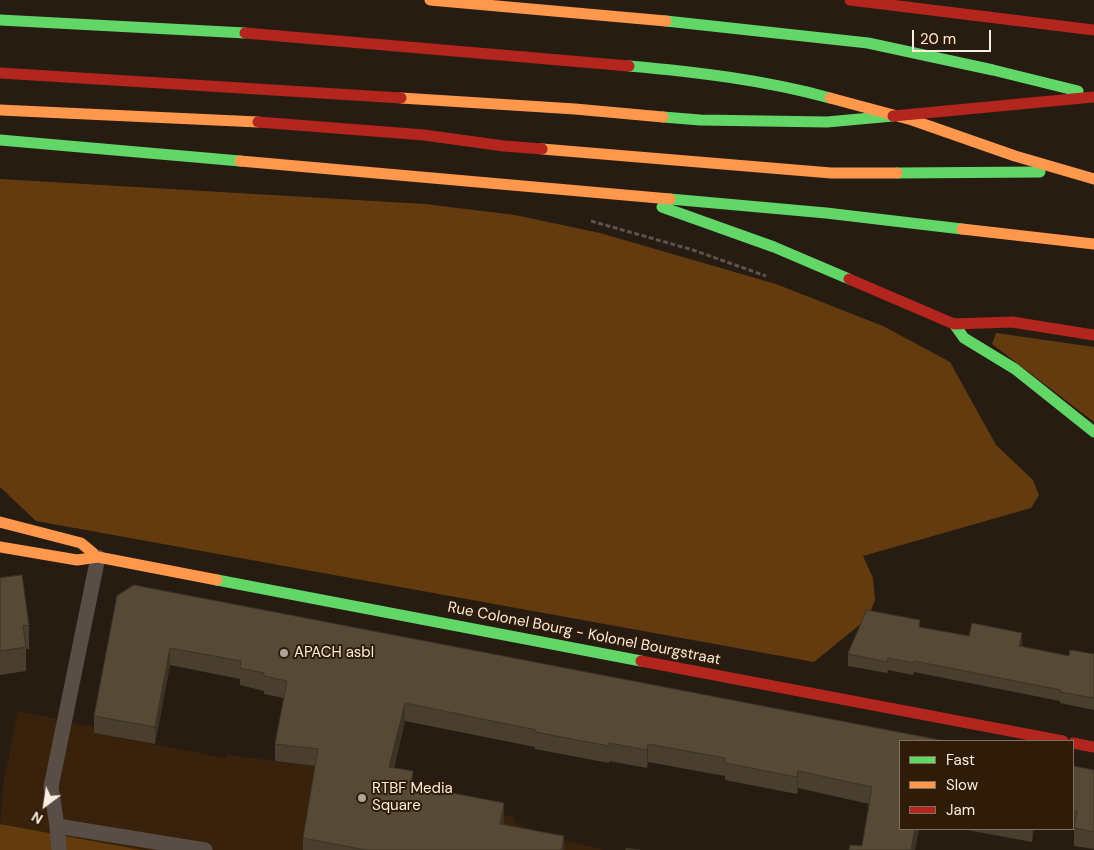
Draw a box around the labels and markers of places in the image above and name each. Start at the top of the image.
place label: APACH asbl [294,644,374,662]
marker: APACH asbl [278,647,290,659]
place label: RTBF Media Square [372,780,453,815]
marker: RTBF Media Square [356,792,368,804]

